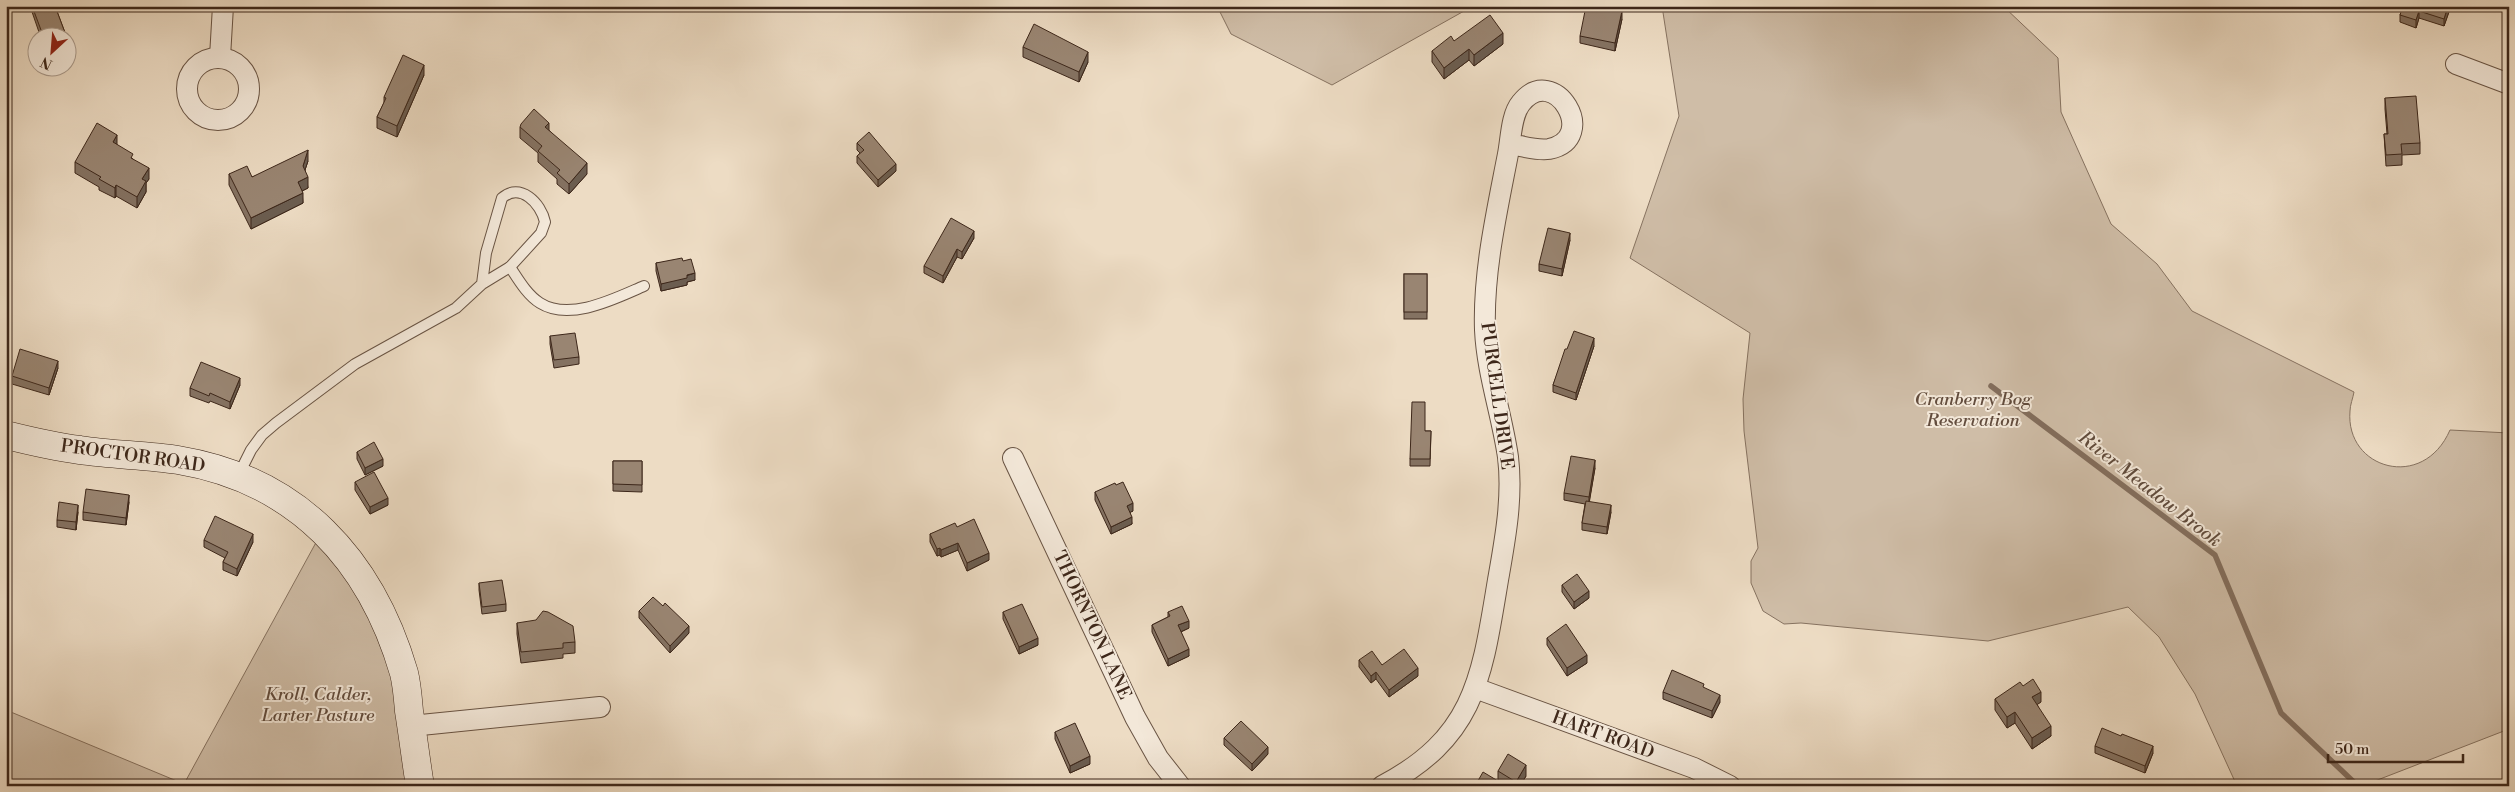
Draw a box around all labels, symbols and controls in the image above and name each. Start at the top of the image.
north arrow [28,28,78,78]
text: N [38,52,56,73]
street label: PURCELL DRIVE [1475,321,1519,471]
park label: Cranberry Bog Reservation [1915,388,2032,432]
water label: River Meadow Brook [2073,425,2226,552]
street label: PROCTOR ROAD [59,434,207,478]
street label: THORNTON LANE [1047,547,1137,703]
park label: Kroll, Calder, Larter Pasture [261,683,375,727]
street label: HART ROAD [1549,706,1657,764]
scale bar [2328,732,2462,764]
text: 50 m [2335,740,2369,759]

